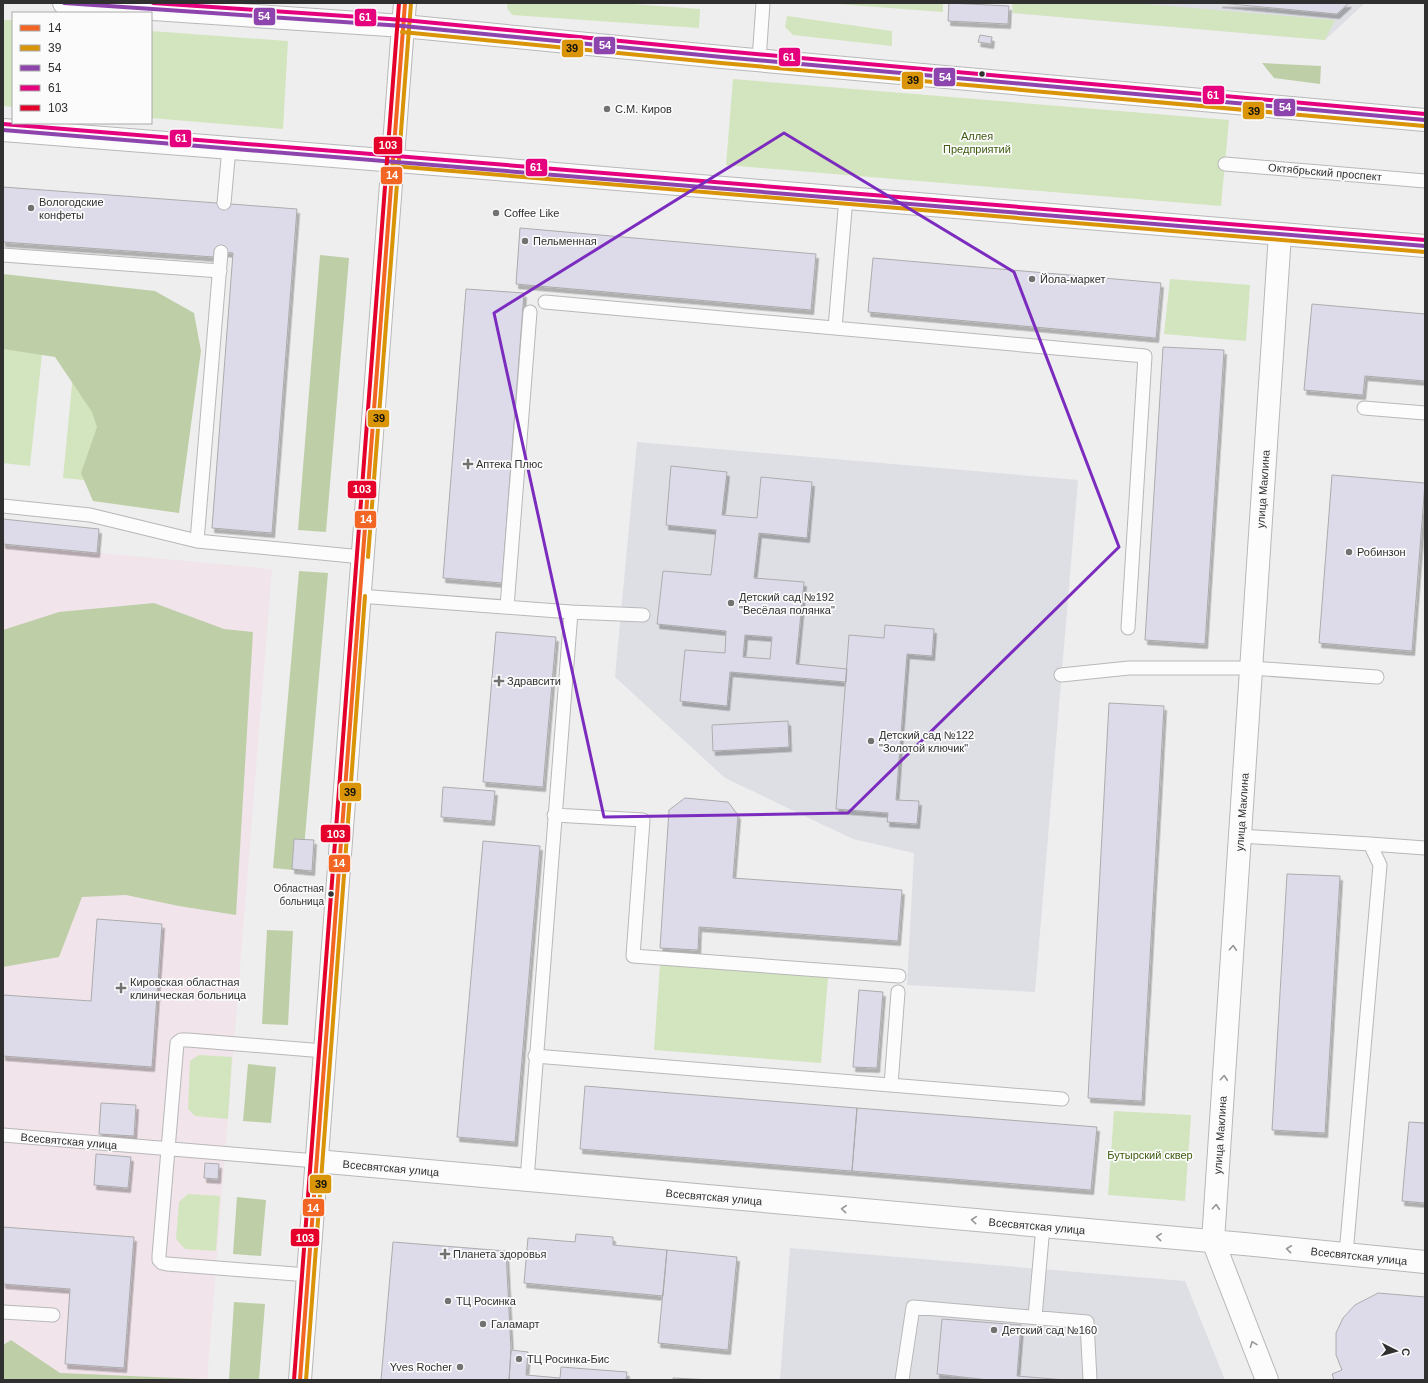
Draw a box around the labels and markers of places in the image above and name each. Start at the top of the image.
unlabelled marker [977,69,987,79]
place label: С.М. Киров [615,103,672,115]
marker: С.М. Киров [602,104,612,114]
place label: Вологодские конфеты [39,196,104,221]
marker: Вологодские конфеты [26,203,36,213]
place label: Coffee Like [504,207,559,219]
marker: Coffee Like [491,208,501,218]
place label: Пельменная [533,235,597,247]
marker: Пельменная [520,236,530,246]
place label: Йола-маркет [1040,273,1106,285]
marker: Йола-маркет [1027,274,1037,284]
place label: Аптека Плюс [476,458,543,470]
marker: Аптека Плюс [463,459,473,469]
place label: Робинзон [1357,546,1406,558]
marker: Робинзон [1344,547,1354,557]
place label: Детский сад №192 "Весёлая полянка" [739,591,835,616]
marker: Детский сад №192 "Весёлая полянка" [726,598,736,608]
place label: Здравсити [507,675,561,687]
marker: Здравсити [494,676,504,686]
place label: Детский сад №122 "Золотой ключик" [879,729,974,754]
marker: Детский сад №122 "Золотой ключик" [866,736,876,746]
place label: Областная больница [273,883,324,907]
marker: Областная больница [326,889,336,899]
place label: Кировская областная клиническая больница [130,976,247,1001]
marker: Кировская областная клиническая больница [115,982,127,994]
place label: Планета здоровья [453,1248,547,1260]
marker: Планета здоровья [440,1249,450,1259]
place label: ТЦ Росинка [456,1295,517,1307]
marker: ТЦ Росинка [443,1296,453,1306]
place label: Галамарт [491,1318,540,1330]
marker: Галамарт [478,1319,488,1329]
place label: Детский сад №160 [1002,1324,1097,1336]
marker: Детский сад №160 [989,1325,999,1335]
place label: ТЦ Росинка-Бис [527,1353,610,1365]
marker: ТЦ Росинка-Бис [514,1354,524,1364]
place label: Yves Rocher [390,1361,452,1373]
marker: Yves Rocher [455,1362,465,1372]

